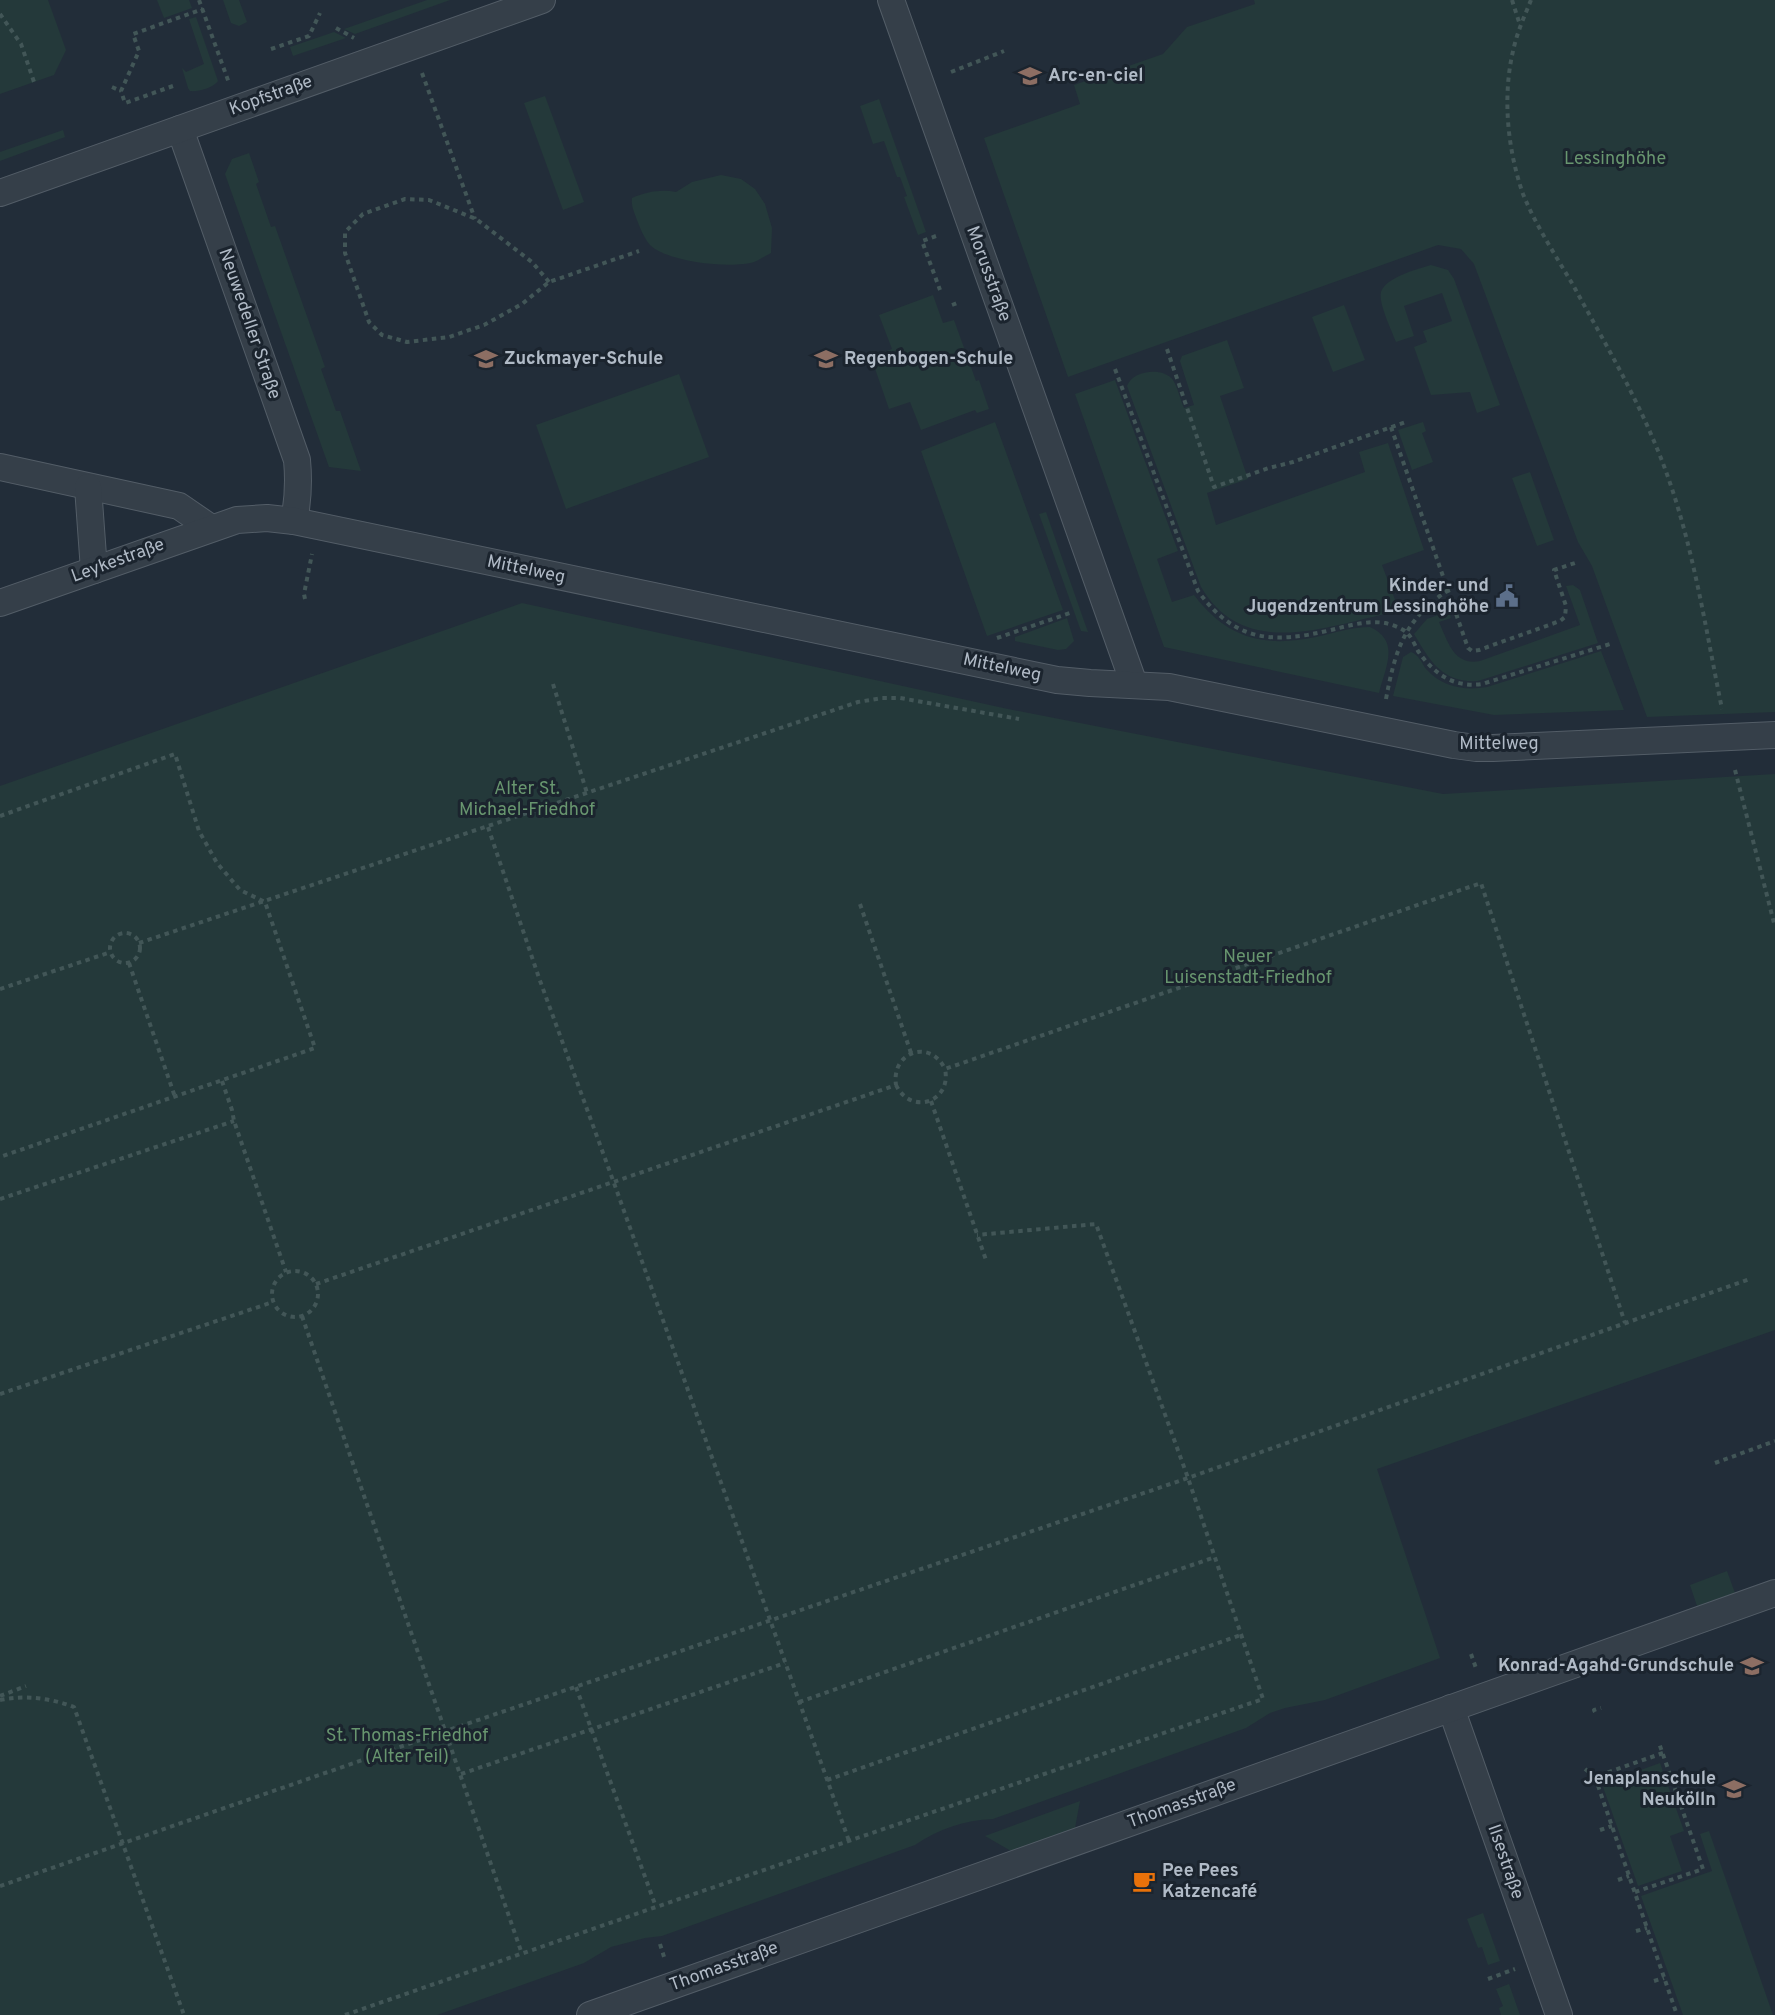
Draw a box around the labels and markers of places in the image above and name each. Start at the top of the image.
school or university icon: Arc-en-ciel [1017,63,1043,89]
place label: Arc-en-ciel [1048,65,1144,88]
school or university icon: Zuckmayer-Schule [473,346,499,372]
school or university icon: Regenbogen-Schule [813,346,839,372]
place label: Zuckmayer-Schule [504,348,663,371]
place label: Regenbogen-Schule [844,348,1013,371]
place label: Kinder- und Jugendzentrum Lessinghöhe [1246,575,1489,619]
public building icon: Kinder- und Jugendzentrum Lessinghöhe [1494,583,1520,609]
school or university icon: Konrad-Agahd-Grundschule [1739,1653,1765,1679]
place label: Konrad-Agahd-Grundschule [1498,1655,1734,1678]
place label: Jenaplanschule Neukölln [1584,1768,1716,1812]
school or university icon: Jenaplanschule Neukölln [1721,1776,1747,1802]
place label: Pee Pees Katzencafé [1162,1860,1257,1904]
cafe icon: Pee Pees Katzencafé [1131,1868,1157,1894]

